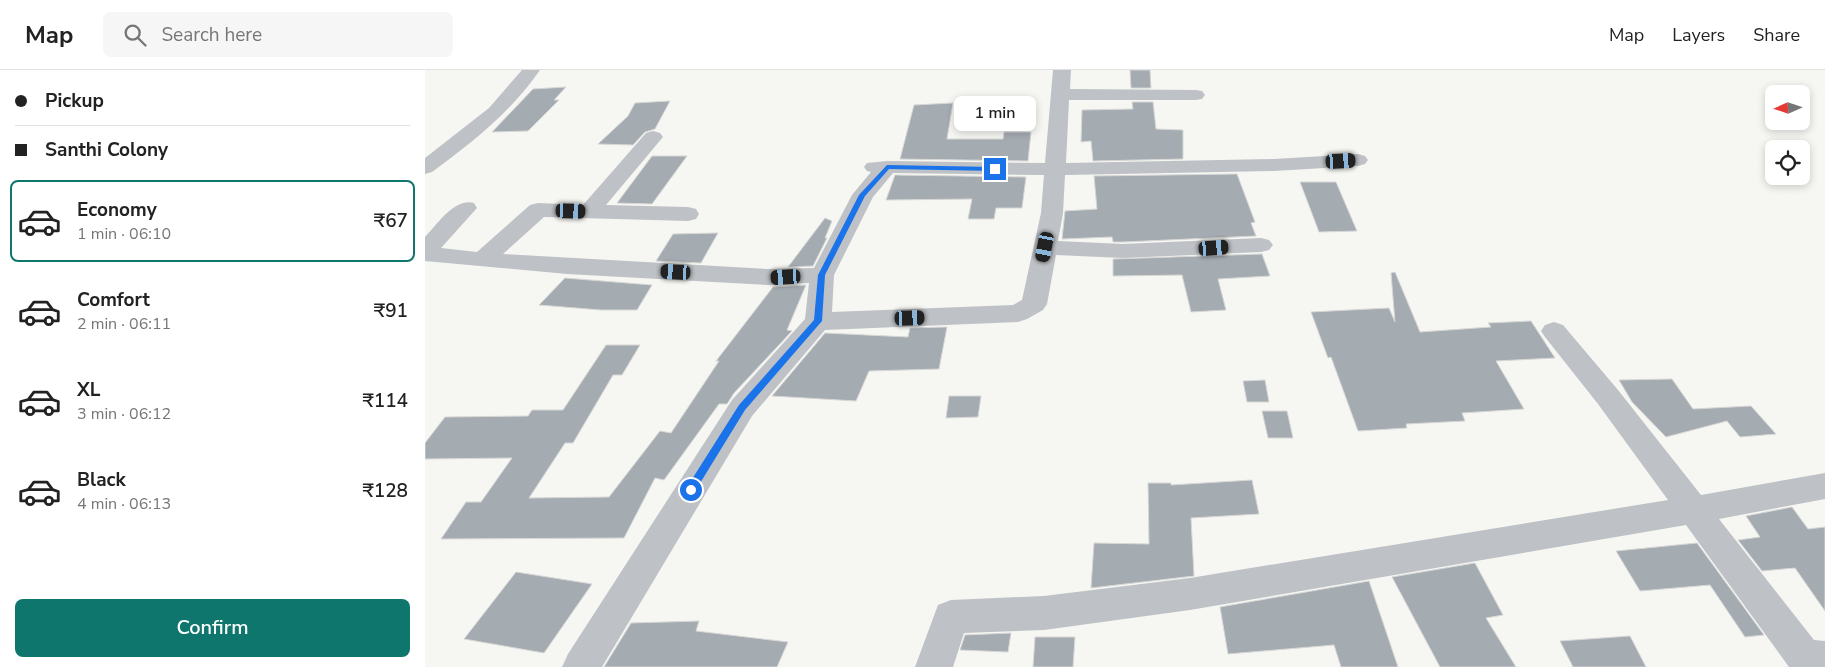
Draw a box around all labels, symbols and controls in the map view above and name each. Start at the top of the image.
search box [103,12,453,57]
text: Map [25,19,73,51]
icon: search [121,21,149,49]
text: Search here [161,22,262,48]
text: Map [1609,23,1644,47]
text: Layers [1672,23,1725,47]
text: Share [1753,23,1800,47]
north arrow [1765,85,1810,130]
map controls [1765,85,1810,185]
text: Pickup [45,88,104,114]
callout: 1 min [954,97,1036,132]
text: 1 min [975,102,1015,124]
text: Santhi Colony [45,137,168,163]
button: locate [1765,140,1810,185]
car [1325,153,1356,169]
route end [984,158,1006,180]
text: Economy [77,197,157,223]
icon: car [17,199,62,244]
car [555,203,586,219]
text: ₹67 [374,208,408,234]
text: 1 min · 06:10 [77,223,171,245]
car [1034,231,1055,263]
car [1198,239,1229,257]
car [660,264,691,280]
car [770,269,801,285]
text: Comfort [77,287,150,313]
icon: car [17,289,62,334]
text: ₹91 [374,298,408,324]
car [894,310,925,326]
text: 2 min · 06:11 [77,313,171,335]
text: XL [77,377,100,403]
icon: car [17,379,62,424]
text: ₹114 [362,388,408,414]
text: 3 min · 06:12 [77,403,171,425]
text: Black [77,467,126,493]
icon: car [17,469,62,514]
text: ₹128 [362,478,408,504]
route start [680,479,702,501]
text: 4 min · 06:13 [77,493,171,515]
button: Confirm [15,599,410,657]

